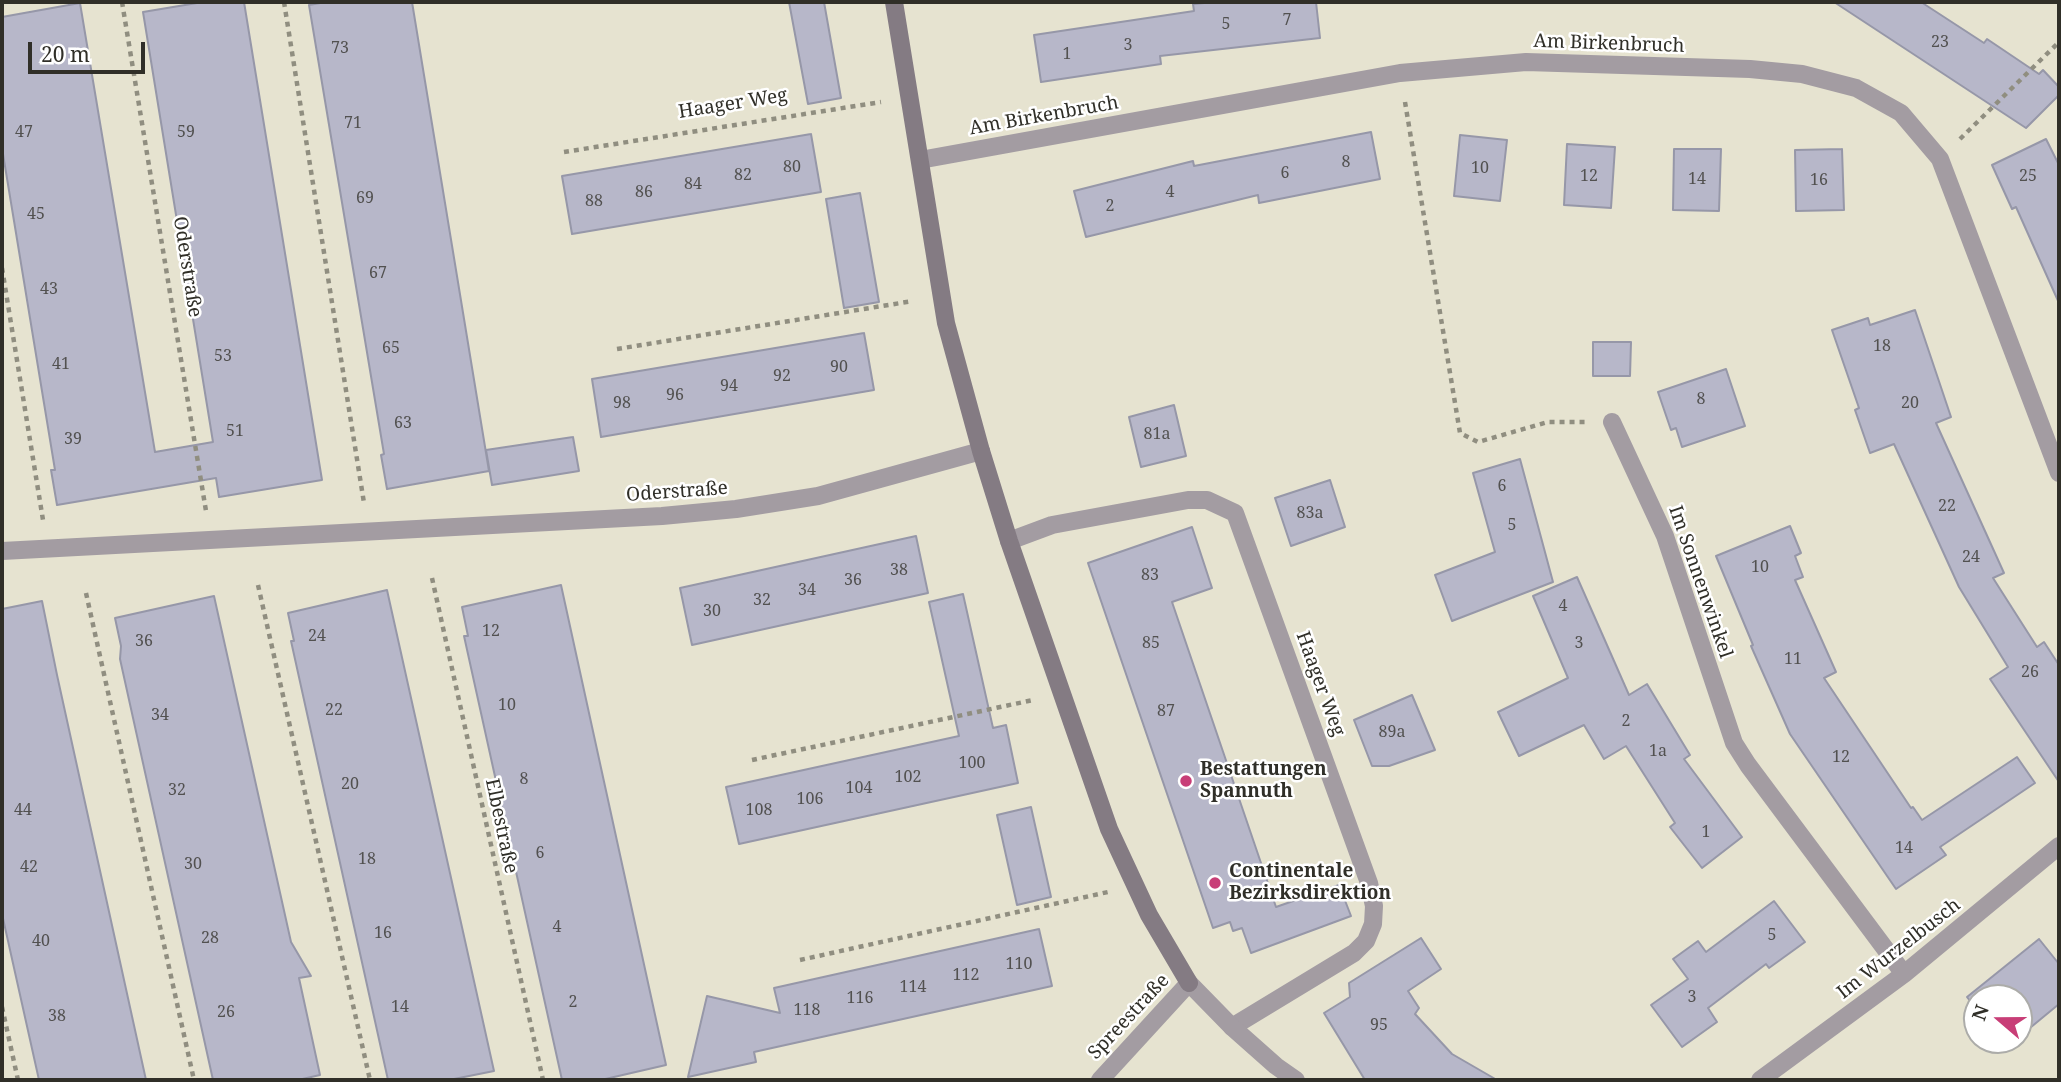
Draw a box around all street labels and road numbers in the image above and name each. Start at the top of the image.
street label: Am Birkenbruch [1533,30,1685,58]
street label: Haager Weg [677,84,789,124]
street label: Am Birkenbruch [968,92,1120,140]
street label: Oderstraße [168,215,206,319]
street label: Oderstraße [625,477,729,507]
street label: Im Sonnenwinkel [1663,503,1737,661]
street label: Haager Weg [1290,628,1350,740]
street label: Elbestraße [480,776,522,876]
street label: Im Wurzelbusch [1833,894,1965,1004]
street label: Spreestraße [1084,970,1174,1064]

